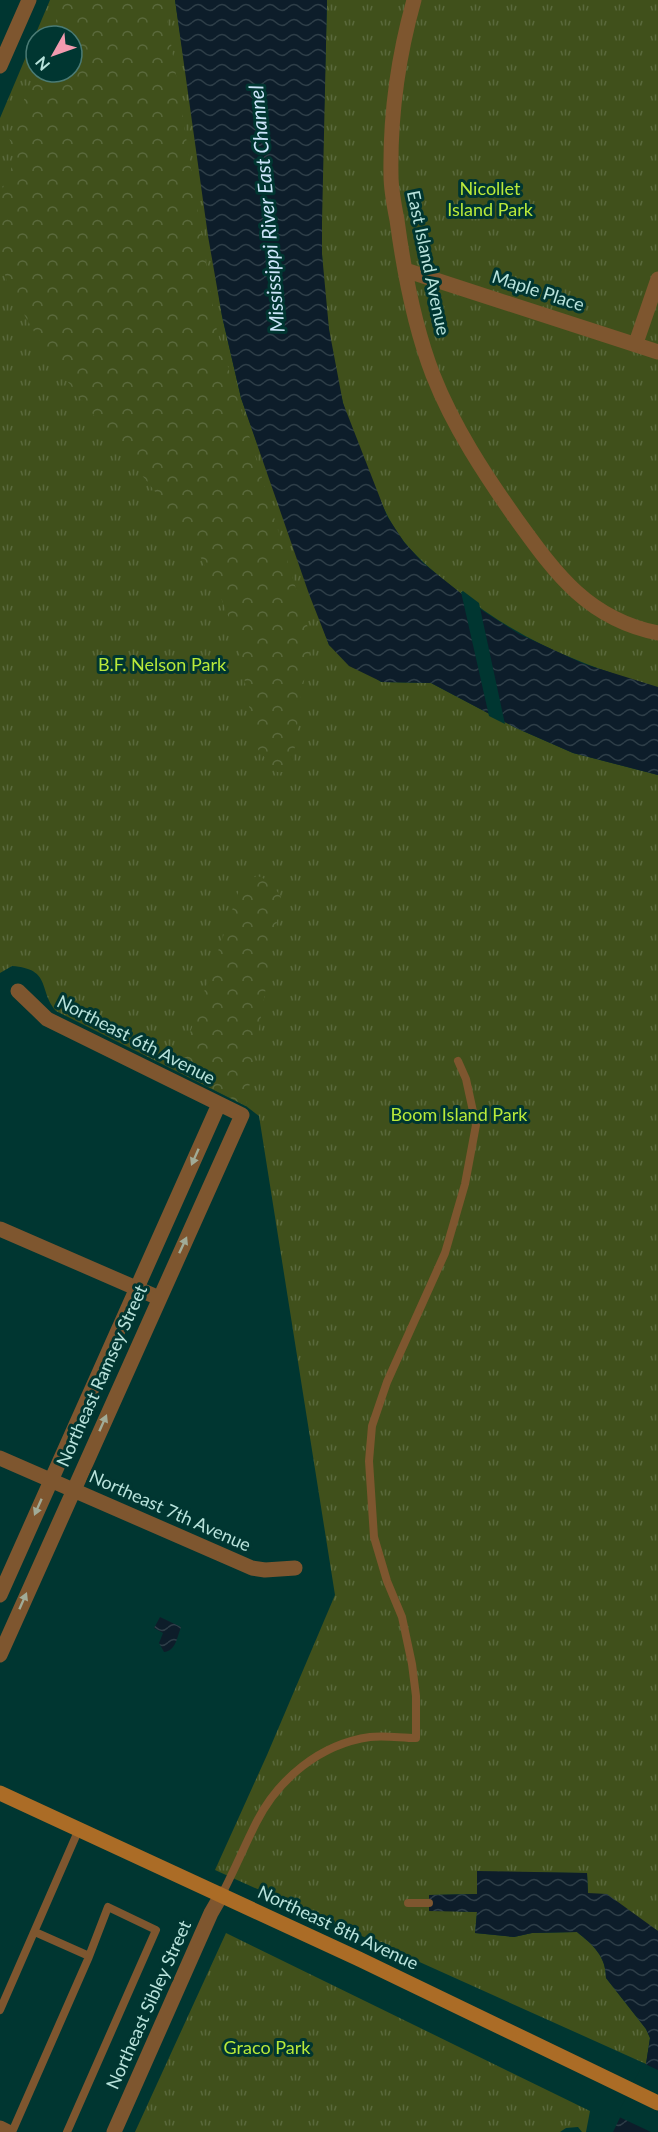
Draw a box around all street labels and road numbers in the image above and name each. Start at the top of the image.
street label: East Island Avenue [403,188,455,337]
street label: Maple Place [489,265,587,315]
street label: Northeast 6th Avenue [54,990,219,1089]
street label: Northeast Ramsey Street [51,1281,151,1470]
street label: Northeast 7th Avenue [86,1465,255,1556]
street label: Northeast 8th Avenue [255,1880,422,1974]
street label: Northeast Sibley Street [101,1916,195,2092]

